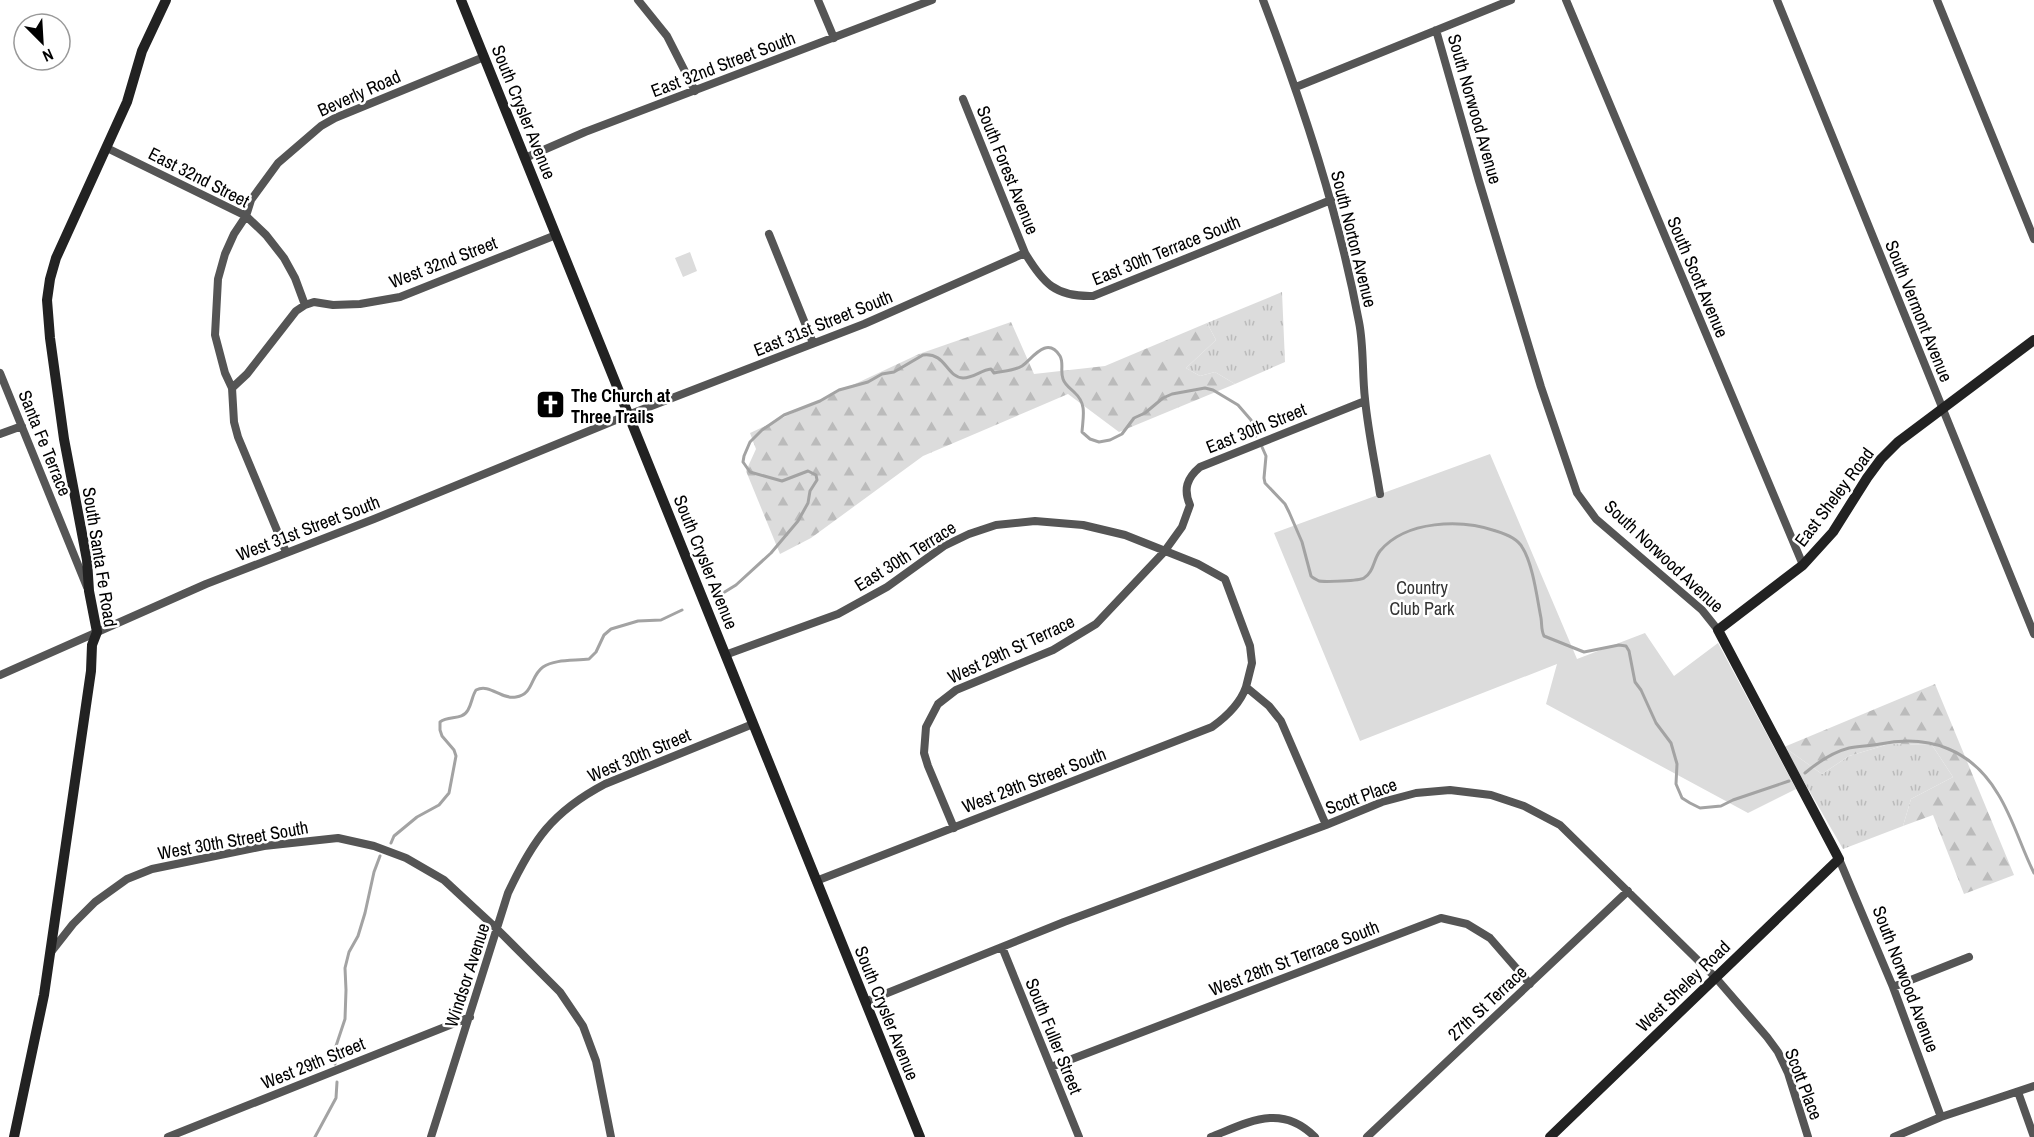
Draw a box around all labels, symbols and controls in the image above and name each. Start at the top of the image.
north arrow [12,12,72,72]
street label: East 32nd Street South [647,25,799,103]
street label: South Norwood Avenue [1442,31,1508,187]
street label: South Crysler Avenue [486,41,562,183]
text: N [39,44,57,68]
street label: Beverly Road [313,64,405,122]
street label: South Forest Avenue [971,102,1045,238]
street label: East 32nd Street [144,141,254,213]
street label: South Norton Avenue [1325,168,1383,310]
street label: East 30th Terrace South [1088,209,1244,291]
street label: South Scott Avenue [1661,213,1735,341]
street label: West 32nd Street [385,230,501,294]
street label: South Vermont Avenue [1879,236,1959,386]
street label: East 31st Street South [750,284,896,362]
place label: The Church at Three Trails [571,383,670,429]
street label: Santa Fe Terrace [12,386,78,500]
church icon: The Church at Three Trails [534,389,566,421]
street label: East 30th Street [1202,397,1310,459]
street label: East Sheley Road [1788,442,1880,552]
street label: South Santa Fe Road [77,485,123,629]
street label: West 31st Street South [233,489,383,567]
street label: South Crysler Avenue [668,491,744,633]
street label: South Norwood Avenue [1599,494,1729,618]
street label: East 30th Terrace [849,515,961,597]
park label: Country Club Park [1390,575,1455,621]
street label: West 29th St Terrace [943,609,1079,689]
street label: West 30th Street [584,722,694,788]
street label: West 29th Street South [958,741,1110,819]
street label: Scott Place [1322,771,1400,821]
street label: West 30th Street South [156,814,310,866]
street label: South Norwood Avenue [1867,902,1945,1056]
street label: West 28th St Terrace South [1205,914,1383,1002]
street label: Windsor Avenue [438,920,496,1030]
street label: West Sheley Road [1630,935,1736,1037]
street label: South Crysler Avenue [849,942,925,1084]
street label: 27th St Terrace [1442,960,1532,1046]
street label: South Fuller Street [1019,974,1089,1098]
street label: West 29th Street [257,1031,369,1095]
street label: Scott Place [1779,1045,1829,1123]

